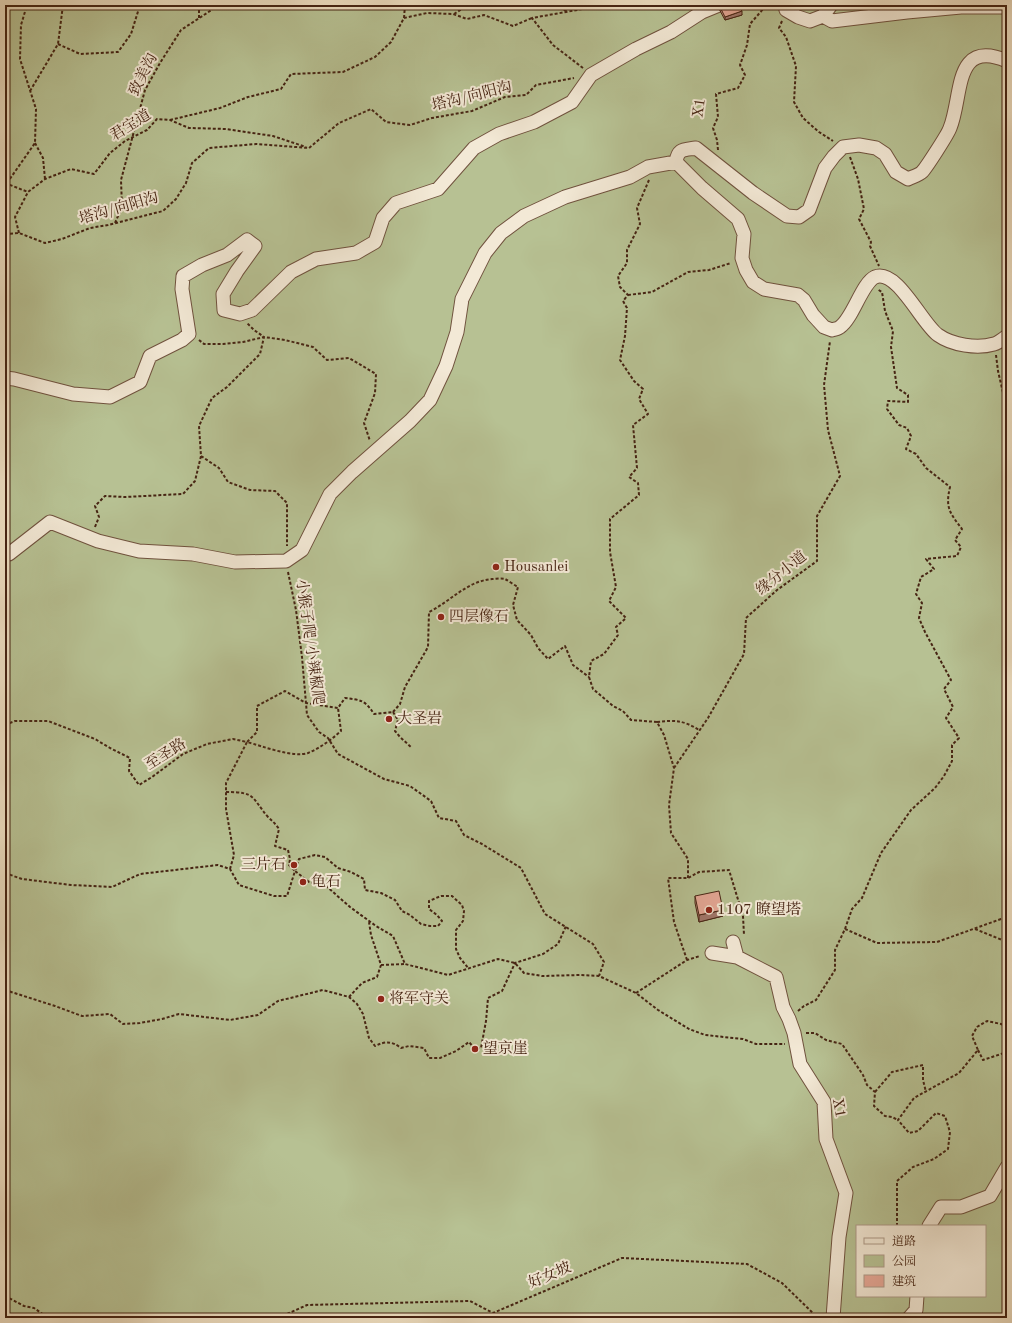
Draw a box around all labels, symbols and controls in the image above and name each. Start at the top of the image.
street label: 致美沟 [126,51,161,99]
street label: 塔沟/向阳沟 [430,78,513,114]
street label: X1 [691,97,709,119]
street label: 君宝道 [107,106,154,144]
street label: 塔沟/向阳沟 [77,189,160,227]
street label: 缘分小道 [753,548,810,599]
place label: Housanlei [504,560,568,575]
marker: Housanlei [491,562,501,572]
street label: 小猴子爬/小辣椒爬 [293,578,327,706]
place label: 四层像石 [449,608,509,625]
marker: 四层像石 [436,612,446,622]
place label: 大圣岩 [397,710,442,727]
marker: 大圣岩 [384,714,394,724]
street label: 至圣路 [142,735,189,773]
place label: 三片石 [241,856,286,873]
marker: 三片石 [289,860,299,870]
place label: 龟石 [311,873,341,890]
marker: 龟石 [298,877,308,887]
place label: 1107 瞭望塔 [717,901,801,918]
marker: 1107 瞭望塔 [704,905,714,915]
place label: 将军守关 [389,990,449,1007]
marker: 将军守关 [376,994,386,1004]
place label: 望京崖 [483,1040,528,1057]
marker: 望京崖 [470,1044,480,1054]
street label: X1 [829,1097,847,1119]
legend [856,1225,986,1297]
text: 道路 [892,1234,916,1248]
text: 公园 [892,1255,916,1268]
street label: 好女坡 [526,1258,574,1292]
text: 建筑 [892,1274,916,1288]

